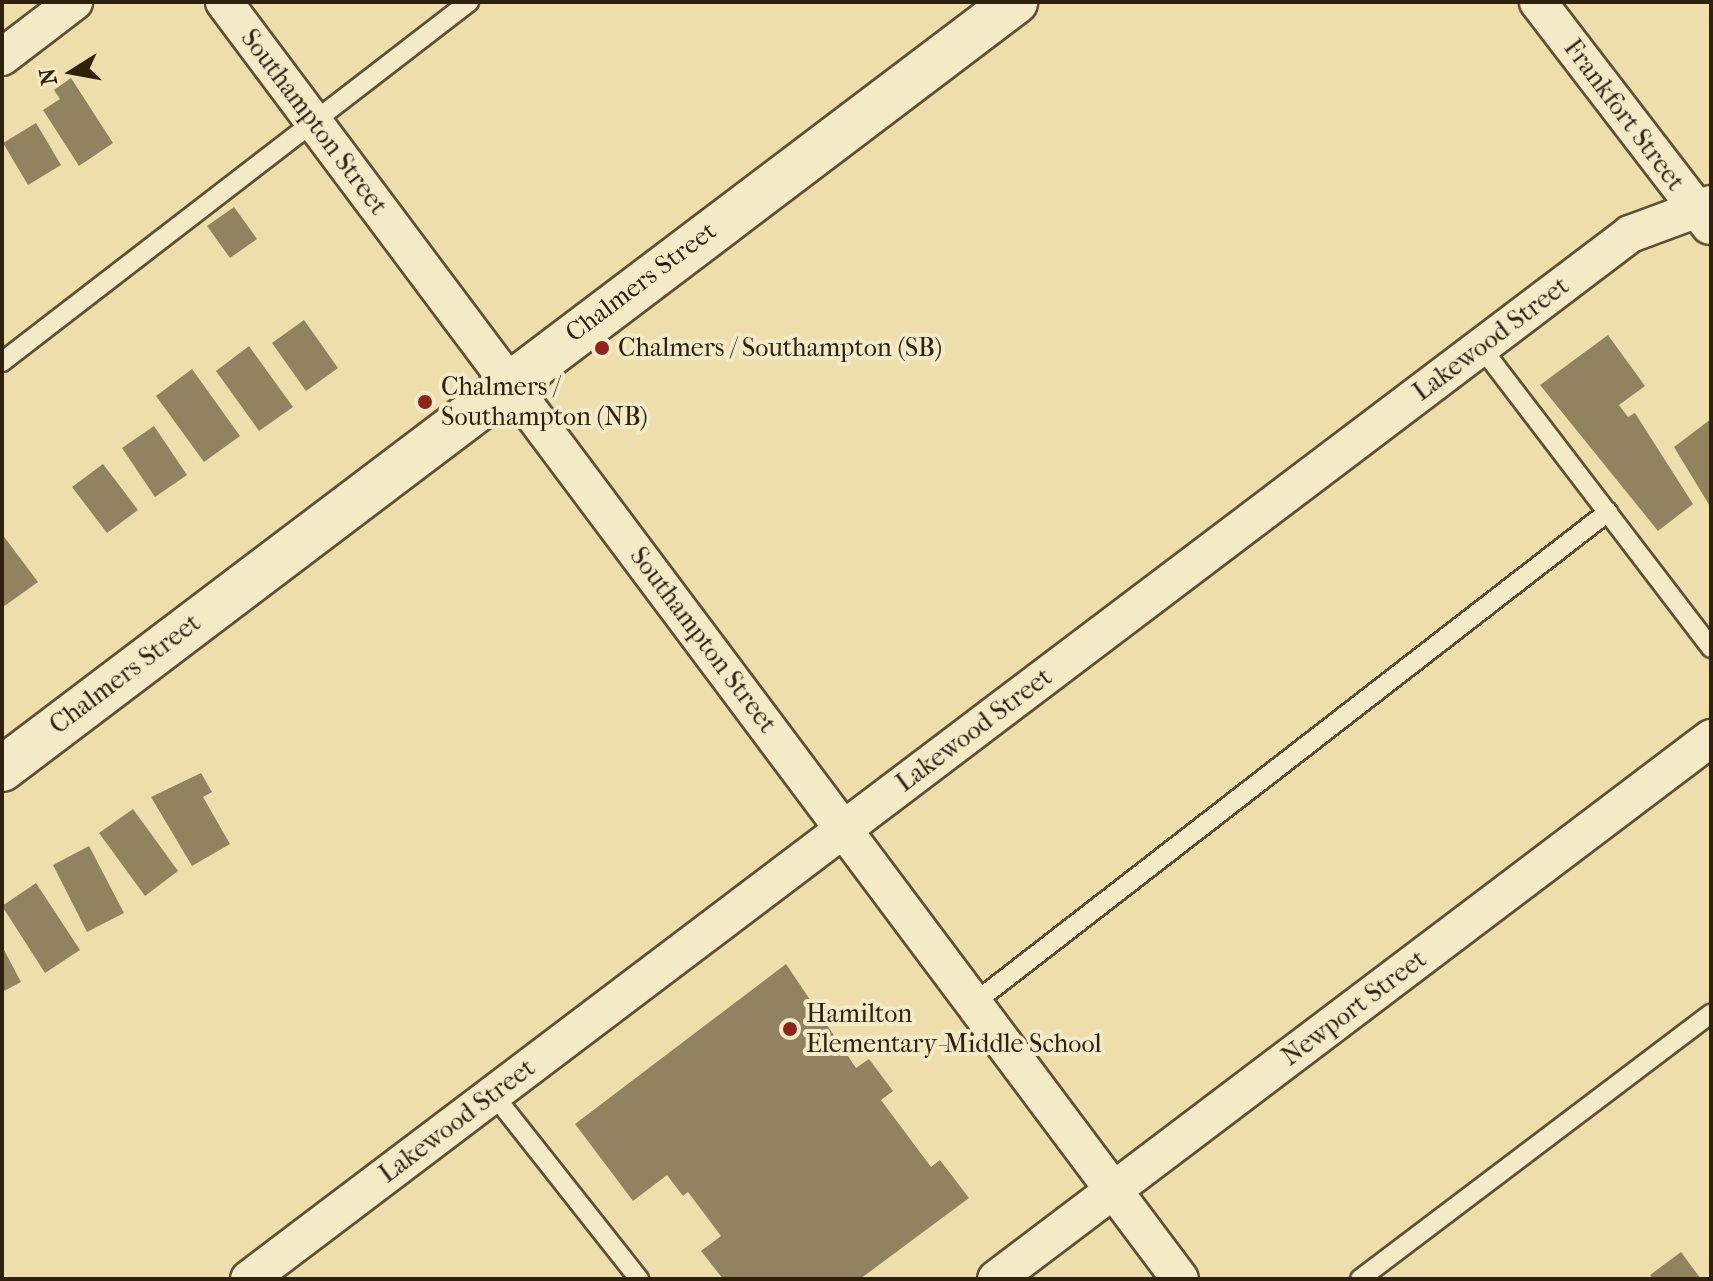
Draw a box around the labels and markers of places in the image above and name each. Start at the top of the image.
place label: Chalmers / Southampton (SB) [618,332,942,364]
marker: Chalmers / Southampton (SB) [593,339,611,357]
place label: Chalmers / Southampton (NB) [441,371,648,432]
marker: Chalmers / Southampton (NB) [416,393,434,411]
place label: Hamilton Elementary-Middle School [806,998,1102,1060]
marker: Hamilton Elementary-Middle School [781,1020,799,1038]

